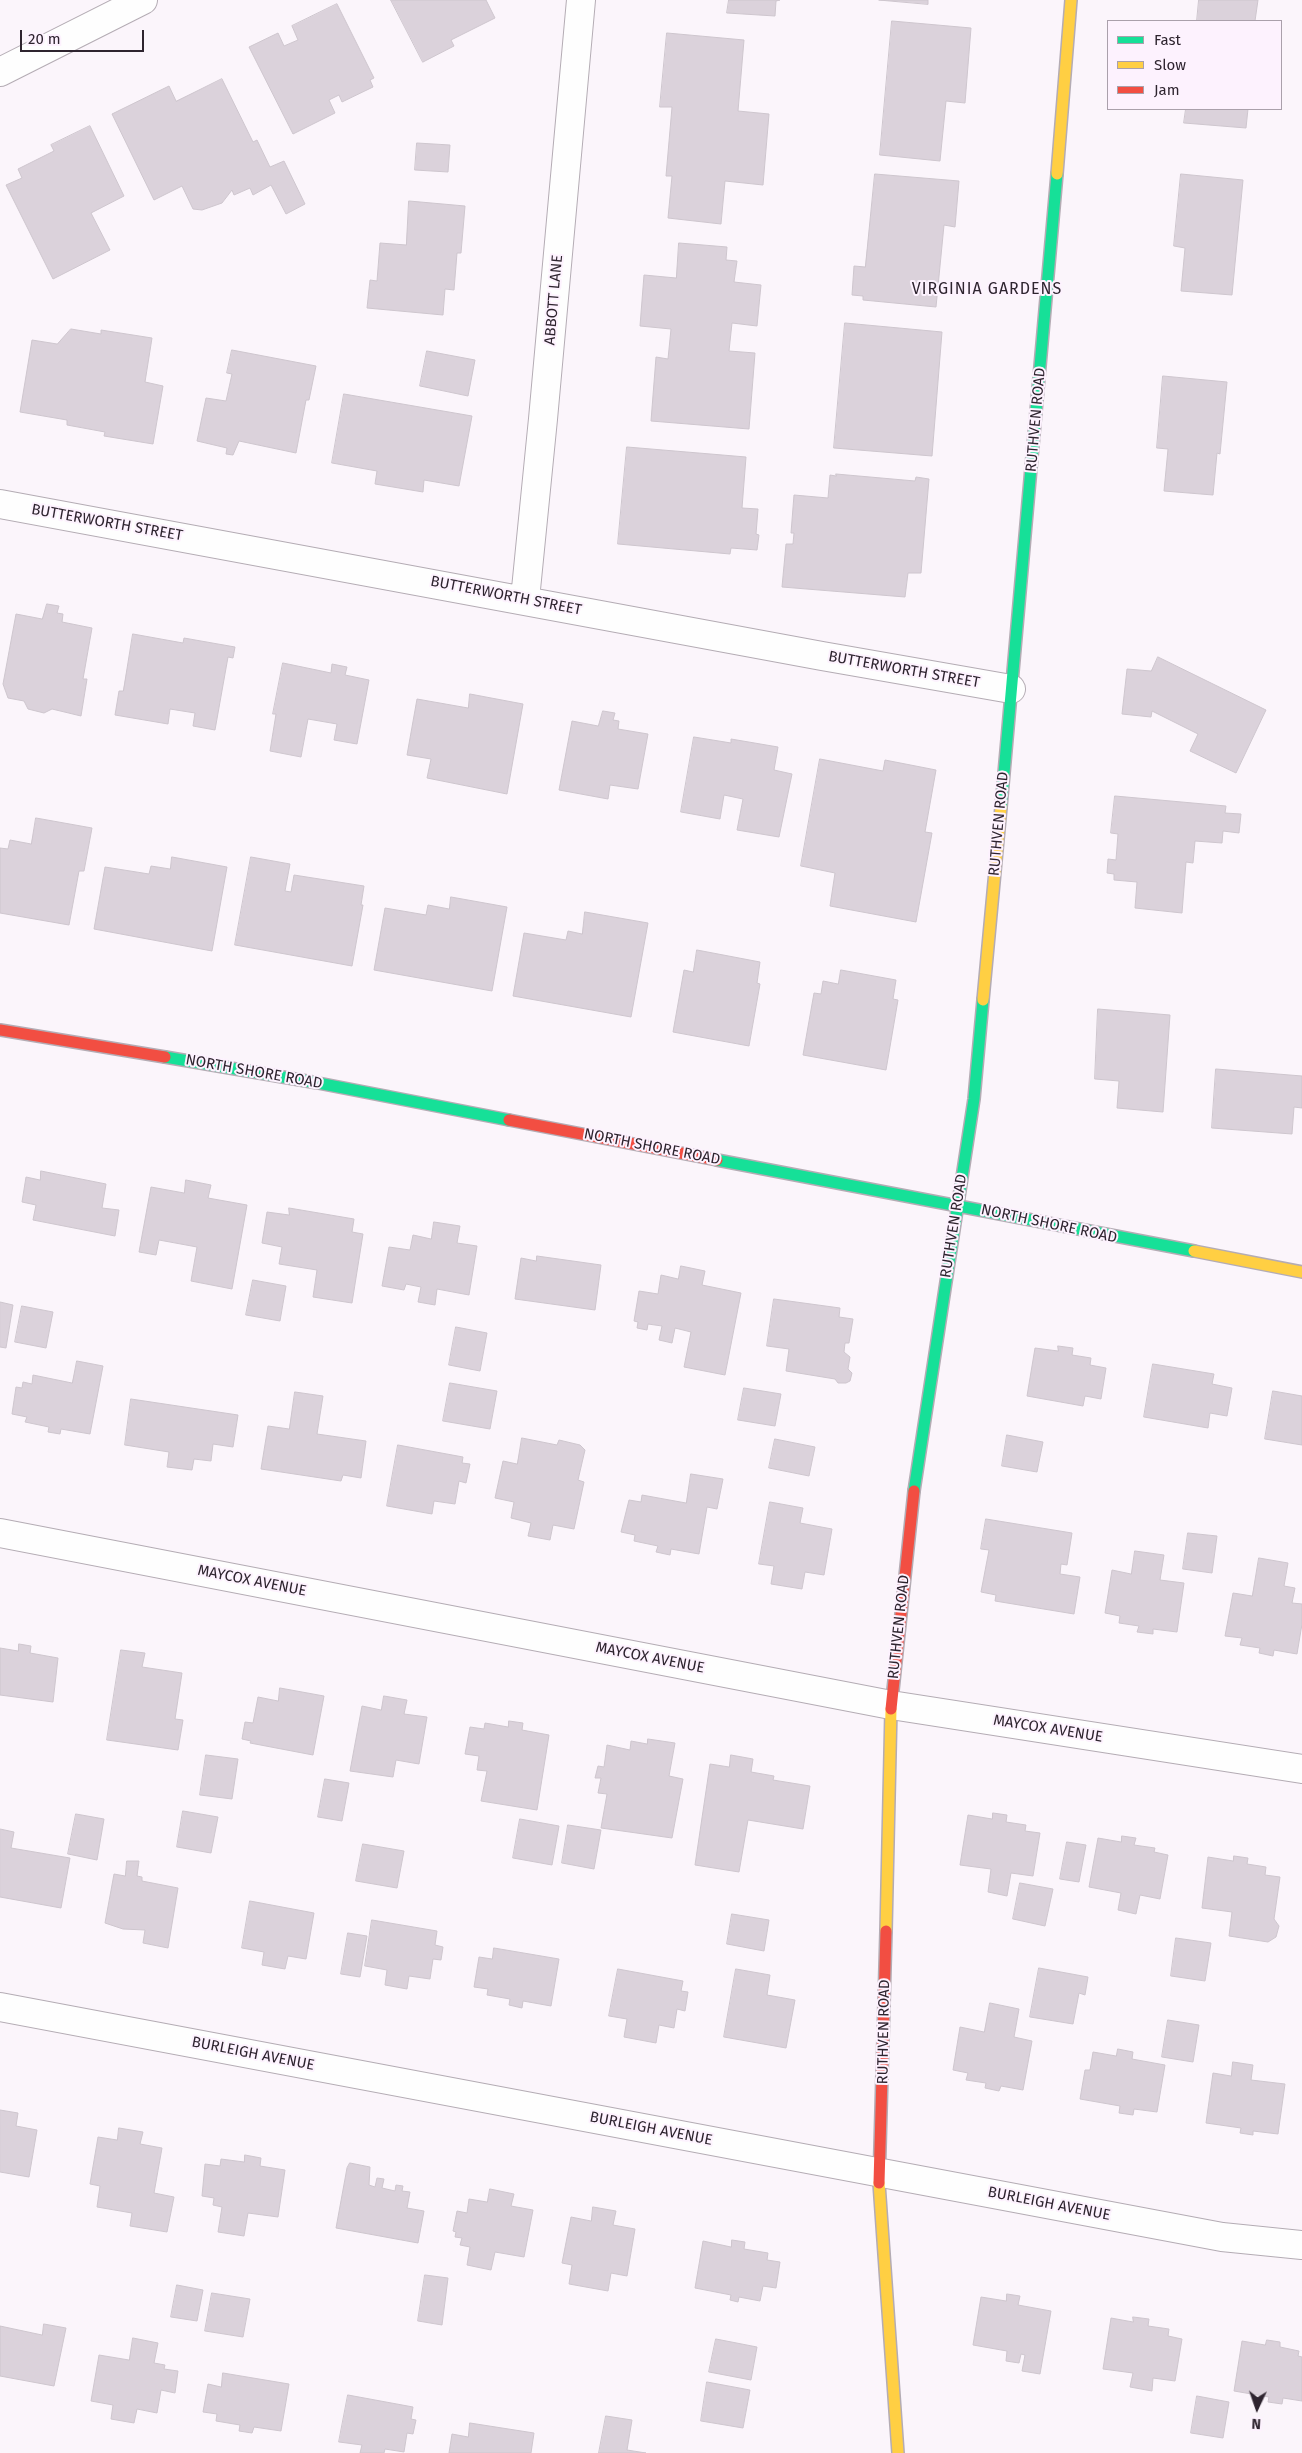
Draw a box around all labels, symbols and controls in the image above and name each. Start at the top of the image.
scale bar [22,20,146,52]
legend [1107,20,1282,110]
text: 20 m [28,30,61,48]
text: Fast [1154,31,1181,49]
text: Slow [1154,56,1186,74]
text: Jam [1154,81,1180,99]
street label: ABBOTT LANE [541,254,567,346]
district label: VIRGINIA GARDENS [910,280,1064,300]
street label: RUTHVEN ROAD [1022,367,1050,473]
street label: BUTTERWORTH STREET [30,501,184,545]
street label: BUTTERWORTH STREET [429,573,583,619]
street label: BUTTERWORTH STREET [827,648,981,692]
street label: RUTHVEN ROAD [985,771,1013,877]
street label: NORTH SHORE ROAD [184,1051,324,1093]
street label: NORTH SHORE ROAD [582,1125,722,1169]
street label: RUTHVEN ROAD [937,1173,971,1279]
street label: NORTH SHORE ROAD [979,1201,1119,1247]
street label: MAYCOX AVENUE [196,1562,308,1600]
street label: RUTHVEN ROAD [885,1574,913,1680]
street label: MAYCOX AVENUE [594,1639,706,1677]
street label: MAYCOX AVENUE [992,1711,1104,1747]
street label: RUTHVEN ROAD [874,1979,894,2085]
street label: BURLEIGH AVENUE [190,2033,316,2075]
street label: BURLEIGH AVENUE [588,2108,714,2150]
street label: BURLEIGH AVENUE [986,2183,1112,2225]
north arrow [1232,2383,1282,2433]
text: N [1251,2415,1261,2432]

